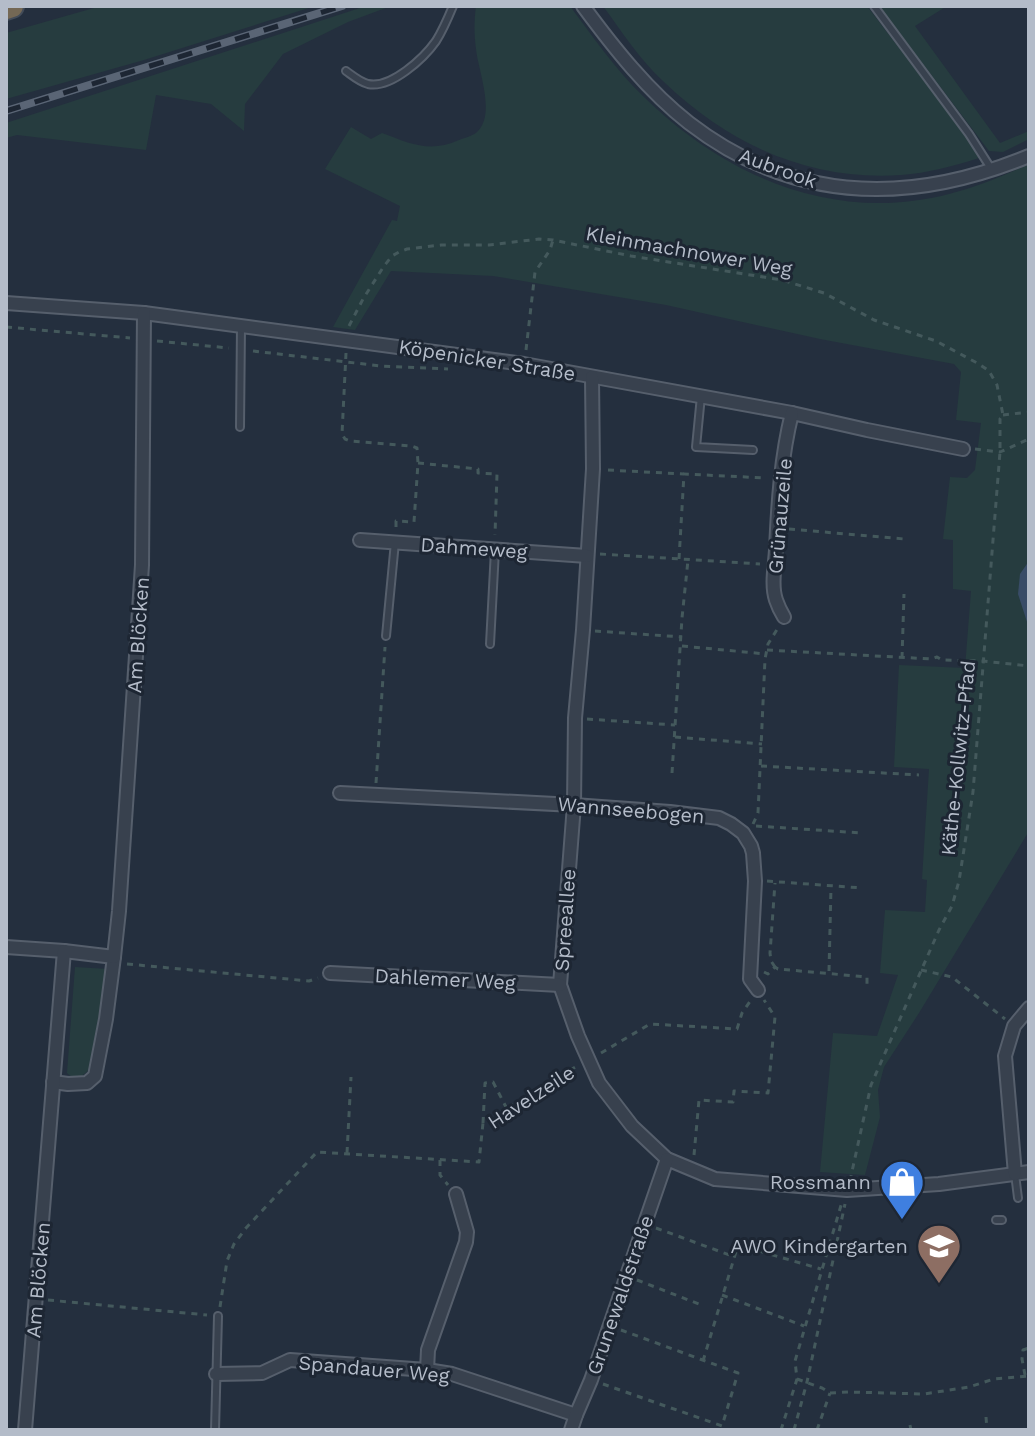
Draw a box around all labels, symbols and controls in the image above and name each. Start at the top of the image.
street label: Aubrook [736,143,820,193]
street label: Kleinmachnower Weg [584,221,794,281]
street label: Köpenicker Straße [397,334,577,386]
street label: Grünauzeile [763,457,797,575]
street label: Dahmeweg [420,532,529,564]
street label: Am Blöcken [122,576,154,694]
street label: Käthe-Kollwitz-Pfad [936,659,980,857]
street label: Wannseebogen [557,792,705,828]
street label: Spreeallee [549,868,581,972]
street label: Dahlemer Weg [374,963,516,995]
street label: Havelzeile [483,1060,579,1134]
shop icon: Rossmann [878,1158,926,1221]
place label: Rossmann [770,1170,871,1194]
street label: Grunewaldstraße [581,1212,659,1378]
street label: Am Blöcken [21,1221,55,1339]
school or university icon: AWO Kindergarten [915,1222,963,1285]
place label: AWO Kindergarten [730,1234,908,1258]
street label: Spandauer Weg [298,1350,451,1388]

